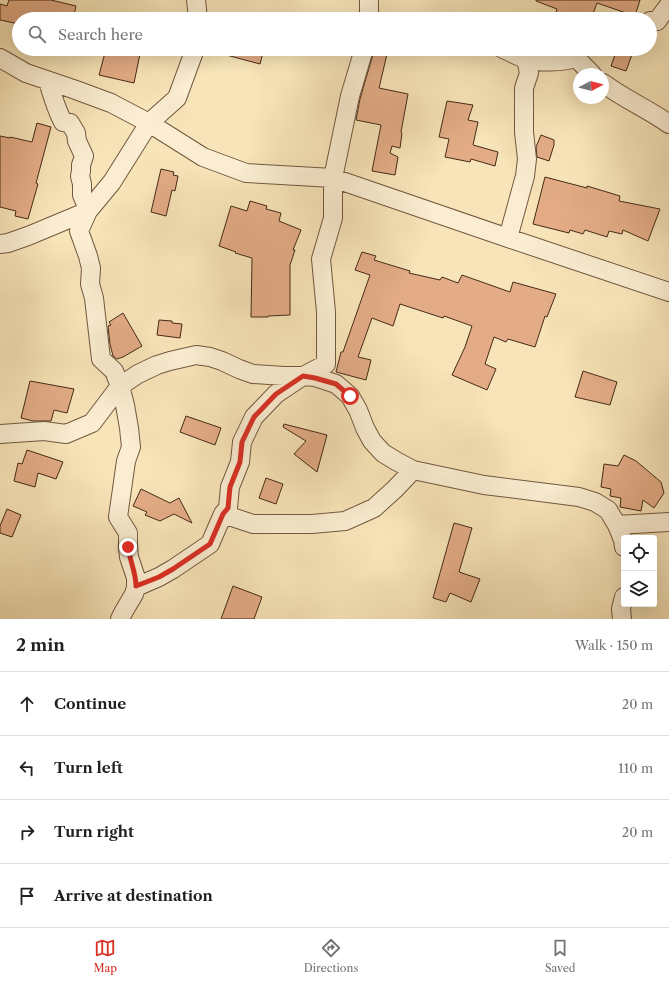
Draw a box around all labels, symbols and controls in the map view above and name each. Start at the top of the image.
search box [12,12,657,56]
icon: search [26,23,48,45]
text: Search here [58,25,143,44]
north arrow [573,68,609,104]
route start [341,387,359,405]
map controls [621,535,657,607]
button: locate [621,535,657,571]
route end [119,538,137,556]
button: layers [621,571,657,607]
text: 2 min [16,635,65,655]
text: Walk · 150 m [575,637,653,653]
icon: ahead [16,693,38,715]
text: Continue [54,694,126,713]
text: 20 m [622,696,653,712]
icon: left [16,757,38,779]
text: Turn left [54,758,123,777]
text: 110 m [618,760,653,776]
icon: right [16,821,38,843]
text: Turn right [54,822,134,841]
text: 20 m [622,824,653,840]
icon: arrive [16,885,38,907]
text: Arrive at destination [54,886,213,905]
tab: Map [93,937,117,975]
tab: Directions [304,937,358,975]
tab: Saved [545,937,576,975]

